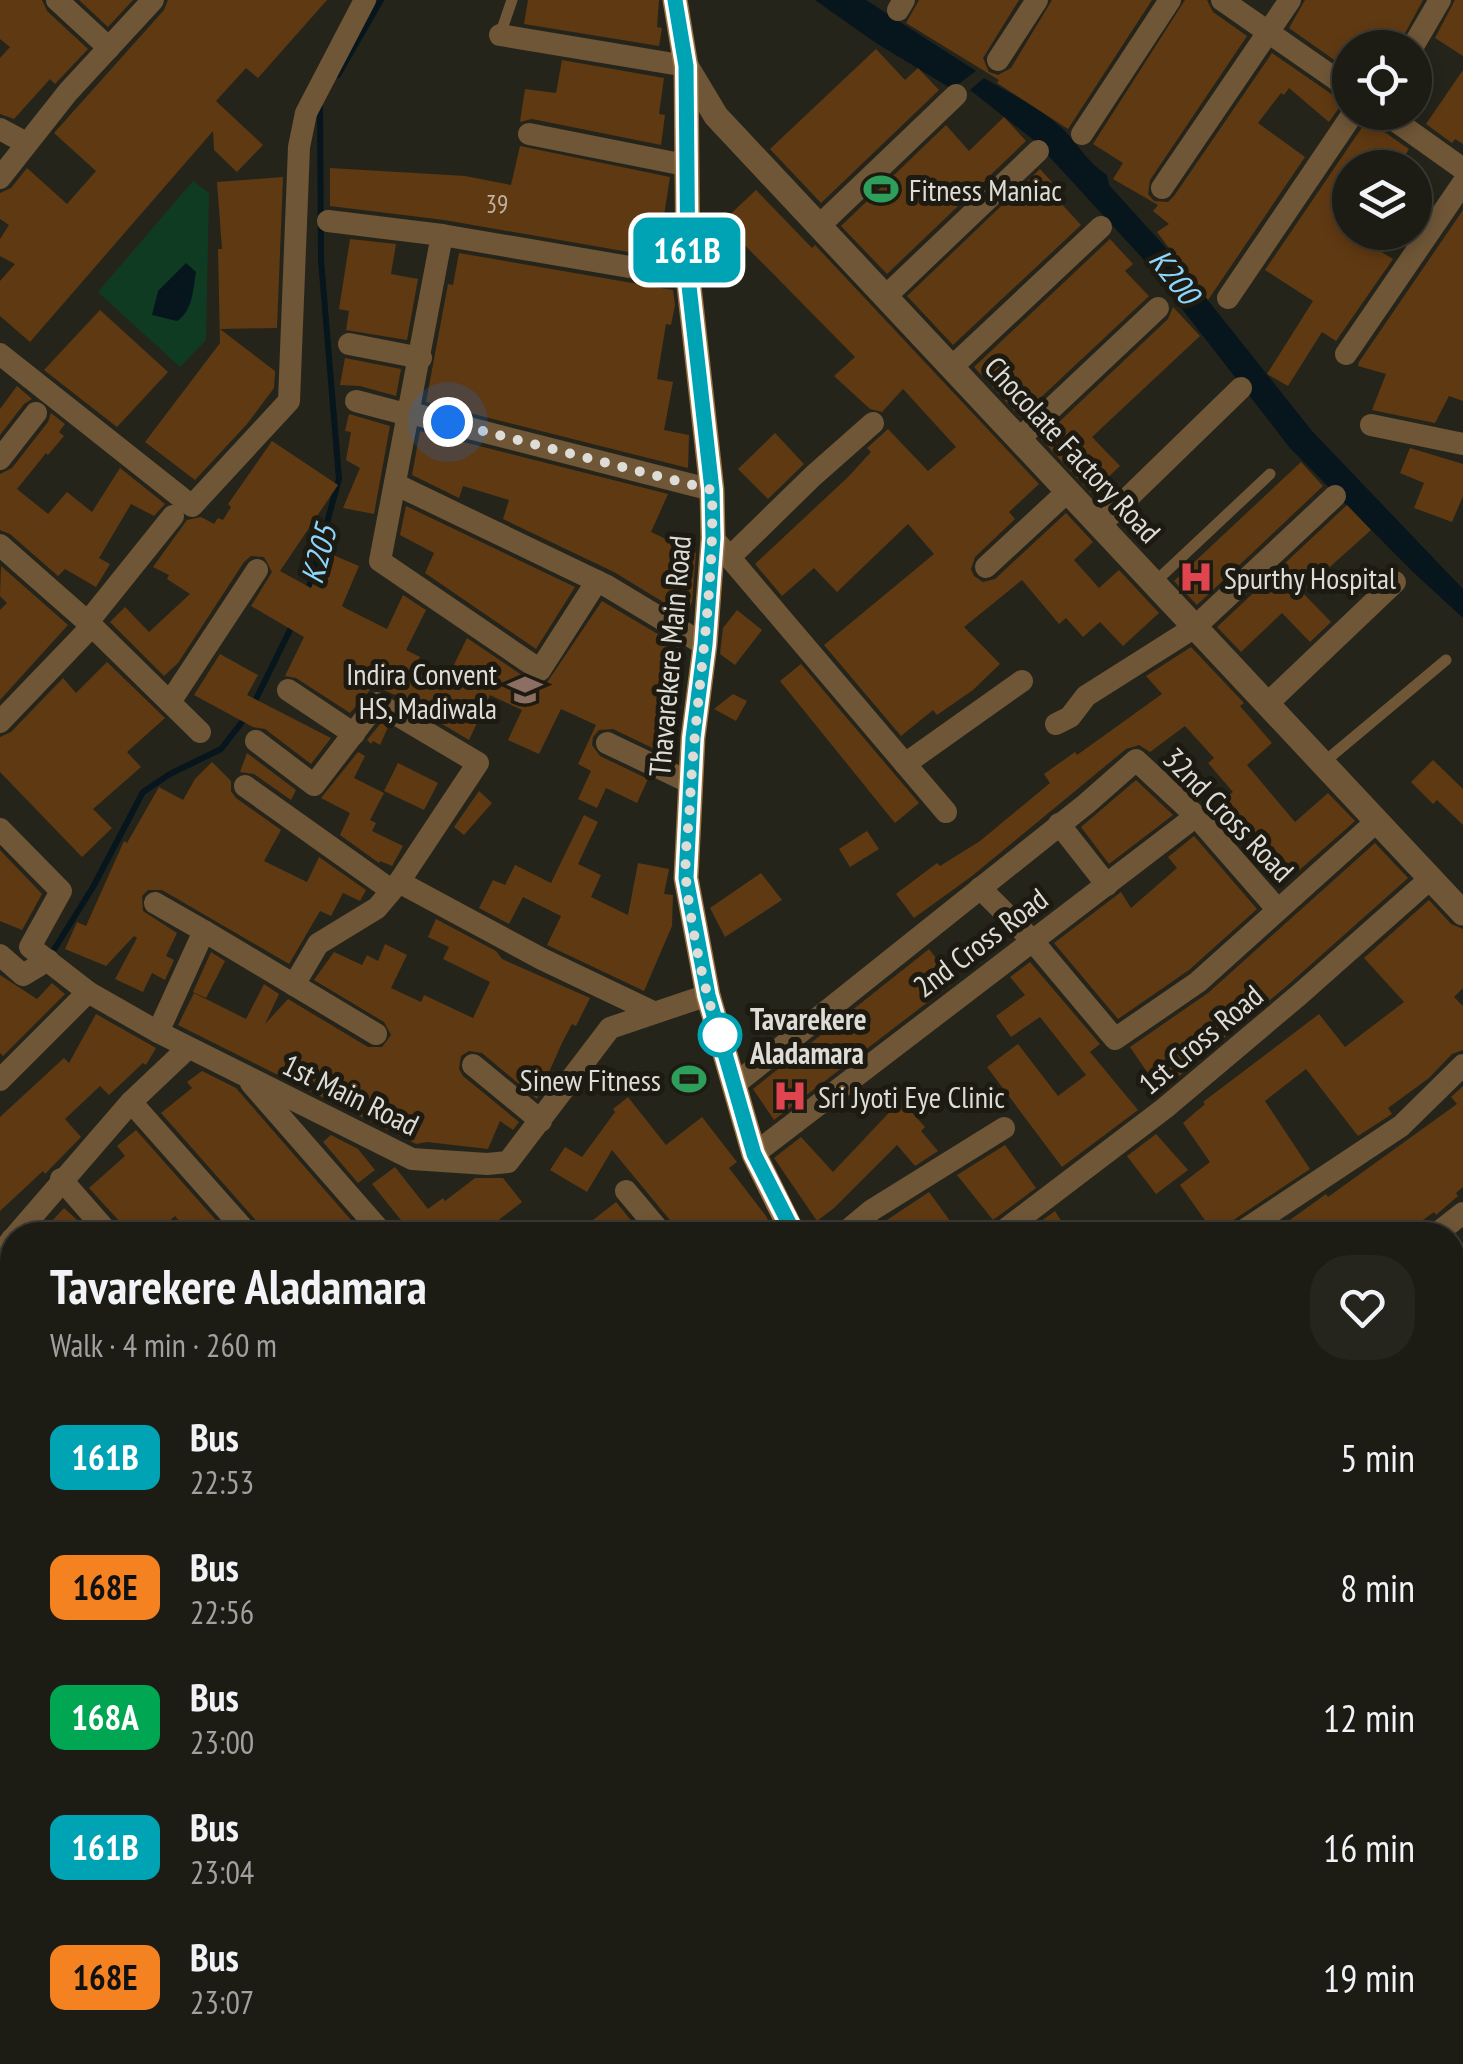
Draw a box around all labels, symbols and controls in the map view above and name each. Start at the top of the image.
map controls [1332,30,1432,250]
button: locate [1332,30,1432,130]
button: layers [1332,150,1432,250]
sports icon: Fitness Maniac [862,170,900,208]
place label: Fitness Maniac [909,170,1062,209]
house number: 39 [486,188,508,220]
line badge: 161B [617,218,757,282]
text: 161B [653,227,721,273]
water label: K200 [1140,240,1212,315]
street label: Chocolate Factory Road [977,348,1169,550]
your location [423,397,473,447]
water label: K205 [290,517,347,588]
street label: Thavarekere Main Road [639,534,699,778]
hospital icon: Spurthy Hospital [1177,558,1215,596]
place label: Spurthy Hospital [1224,558,1396,597]
place label: Indira Convent HS, Madiwala [346,654,498,727]
school or university icon: Indira Convent HS, Madiwala [506,671,544,709]
street label: 32nd Cross Road [1155,739,1303,889]
street label: 2nd Cross Road [905,879,1055,1005]
street label: 1st Cross Road [1130,976,1270,1102]
place label: Tavarekere Aladamara [749,999,867,1072]
marker: Tavarekere Aladamara [699,1014,741,1056]
street label: 1st Main Road [277,1044,425,1144]
place label: Sinew Fitness [520,1060,661,1099]
sports icon: Sinew Fitness [670,1060,708,1098]
hospital icon: Sri Jyoti Eye Clinic [771,1077,809,1115]
place label: Sri Jyoti Eye Clinic [818,1077,1005,1116]
text: Tavarekere Aladamara [50,1255,427,1317]
button: heart [1310,1255,1415,1360]
text: Walk · 4 min · 260 m [50,1324,277,1366]
text: Bus [190,1412,239,1461]
text: 5 min [1340,1433,1415,1482]
text: 161B [71,1434,139,1480]
text: 22:53 [190,1461,254,1503]
text: Bus [190,1542,239,1591]
text: 8 min [1340,1563,1415,1612]
text: 168E [72,1564,138,1610]
text: 22:56 [190,1591,254,1633]
text: Bus [190,1672,239,1721]
text: 12 min [1323,1693,1415,1742]
text: 168A [71,1694,139,1740]
text: 23:00 [190,1721,254,1763]
text: Bus [190,1802,239,1851]
text: 16 min [1323,1823,1415,1872]
text: 161B [71,1824,139,1870]
text: 23:04 [190,1851,254,1893]
text: Bus [190,1932,239,1981]
text: 19 min [1323,1953,1415,2002]
text: 168E [72,1954,138,2000]
text: 23:07 [190,1981,254,2023]

